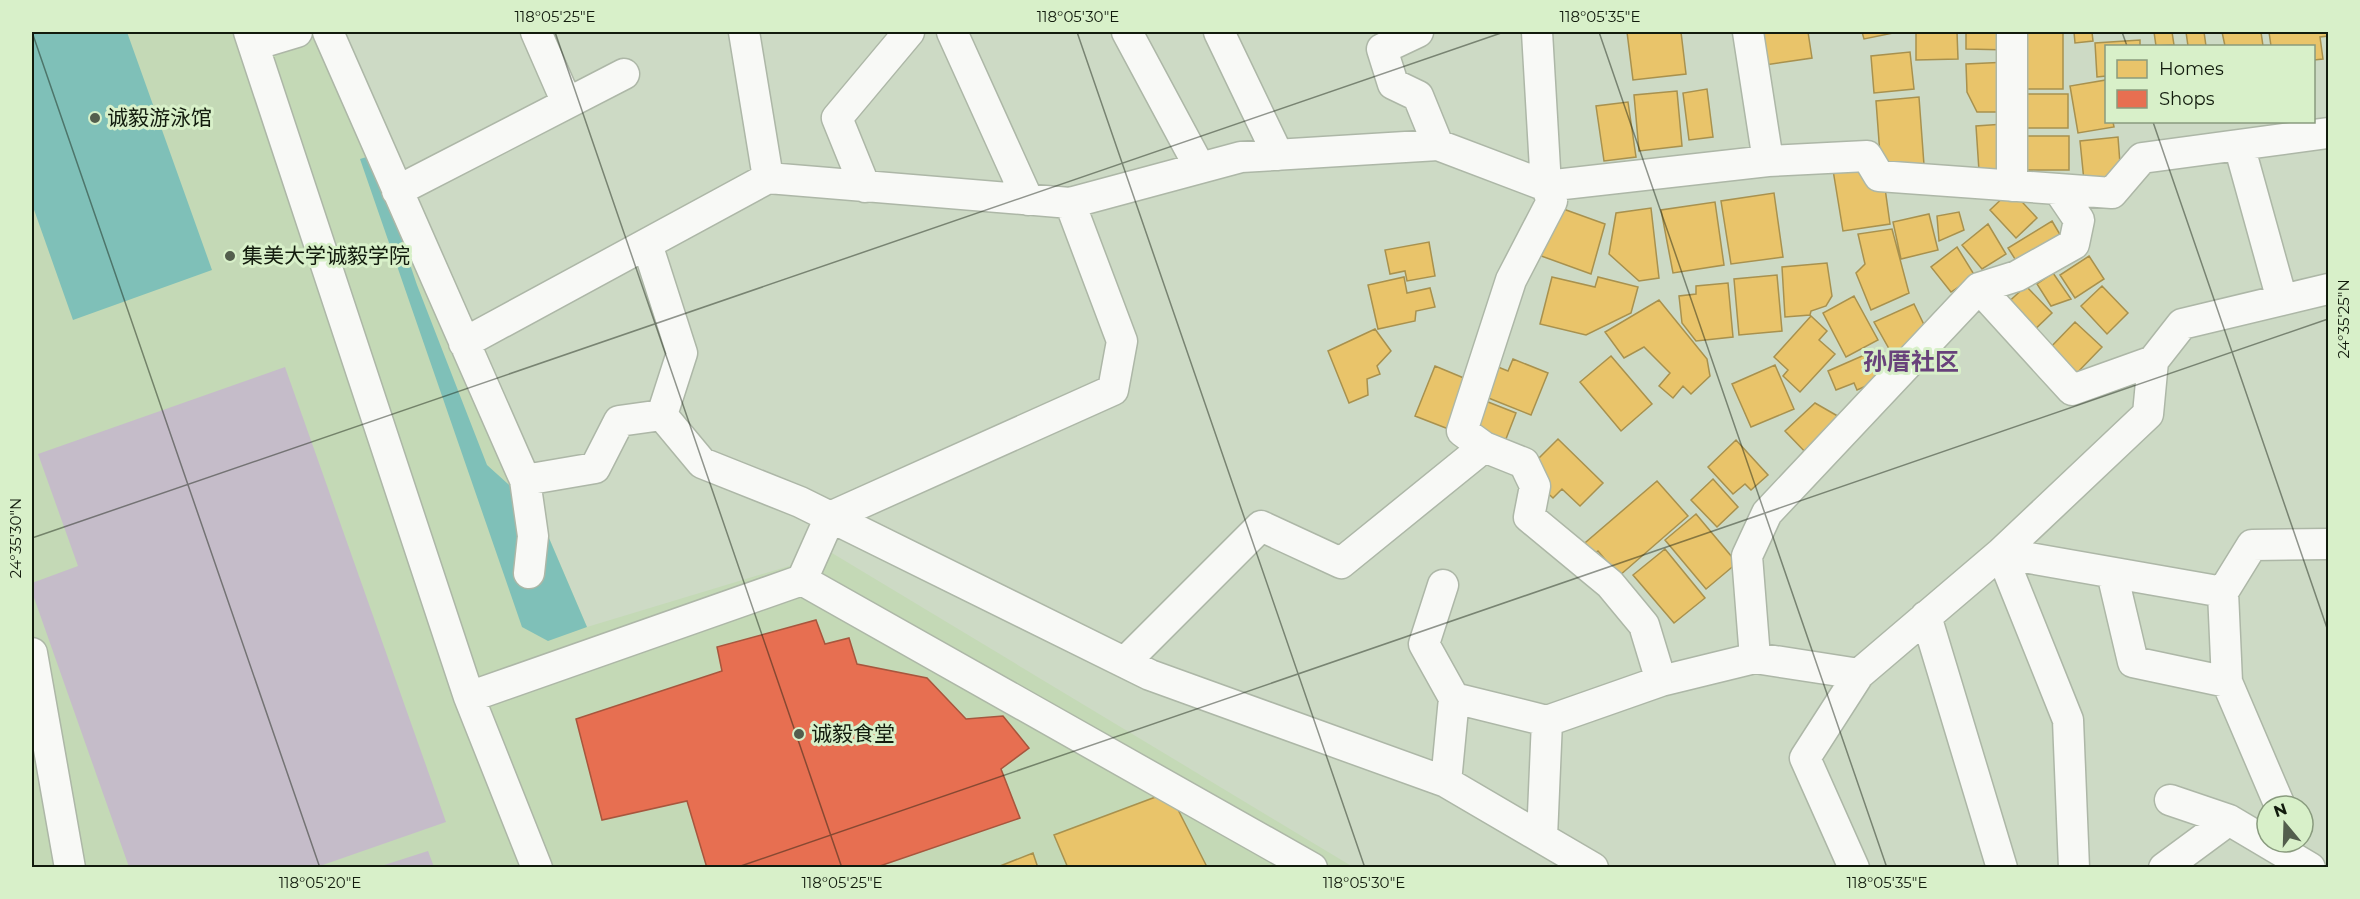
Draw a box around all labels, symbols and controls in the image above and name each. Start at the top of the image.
text: 118°05'25"E [514,7,596,26]
text: 118°05'30"E [1037,7,1119,26]
text: 118°05'35"E [1560,7,1640,26]
legend [2105,45,2315,123]
text: Homes [2159,58,2224,80]
text: Shops [2159,88,2215,110]
place label: 诚毅游泳馆 [107,105,212,130]
marker: 诚毅游泳馆 [88,111,102,125]
place label: 集美大学诚毅学院 [242,243,410,268]
marker: 集美大学诚毅学院 [223,249,237,263]
text: 24°35'25"N [2334,279,2353,359]
district label: 孙厝社区 [1863,347,1959,376]
text: 24°35'30"N [6,498,25,578]
place label: 诚毅食堂 [811,721,895,746]
marker: 诚毅食堂 [792,727,806,741]
north arrow [2255,794,2315,854]
text: N [2271,799,2289,821]
text: 118°05'20"E [279,873,361,892]
text: 118°05'25"E [801,873,883,892]
text: 118°05'30"E [1323,873,1405,892]
text: 118°05'35"E [1847,873,1927,892]

